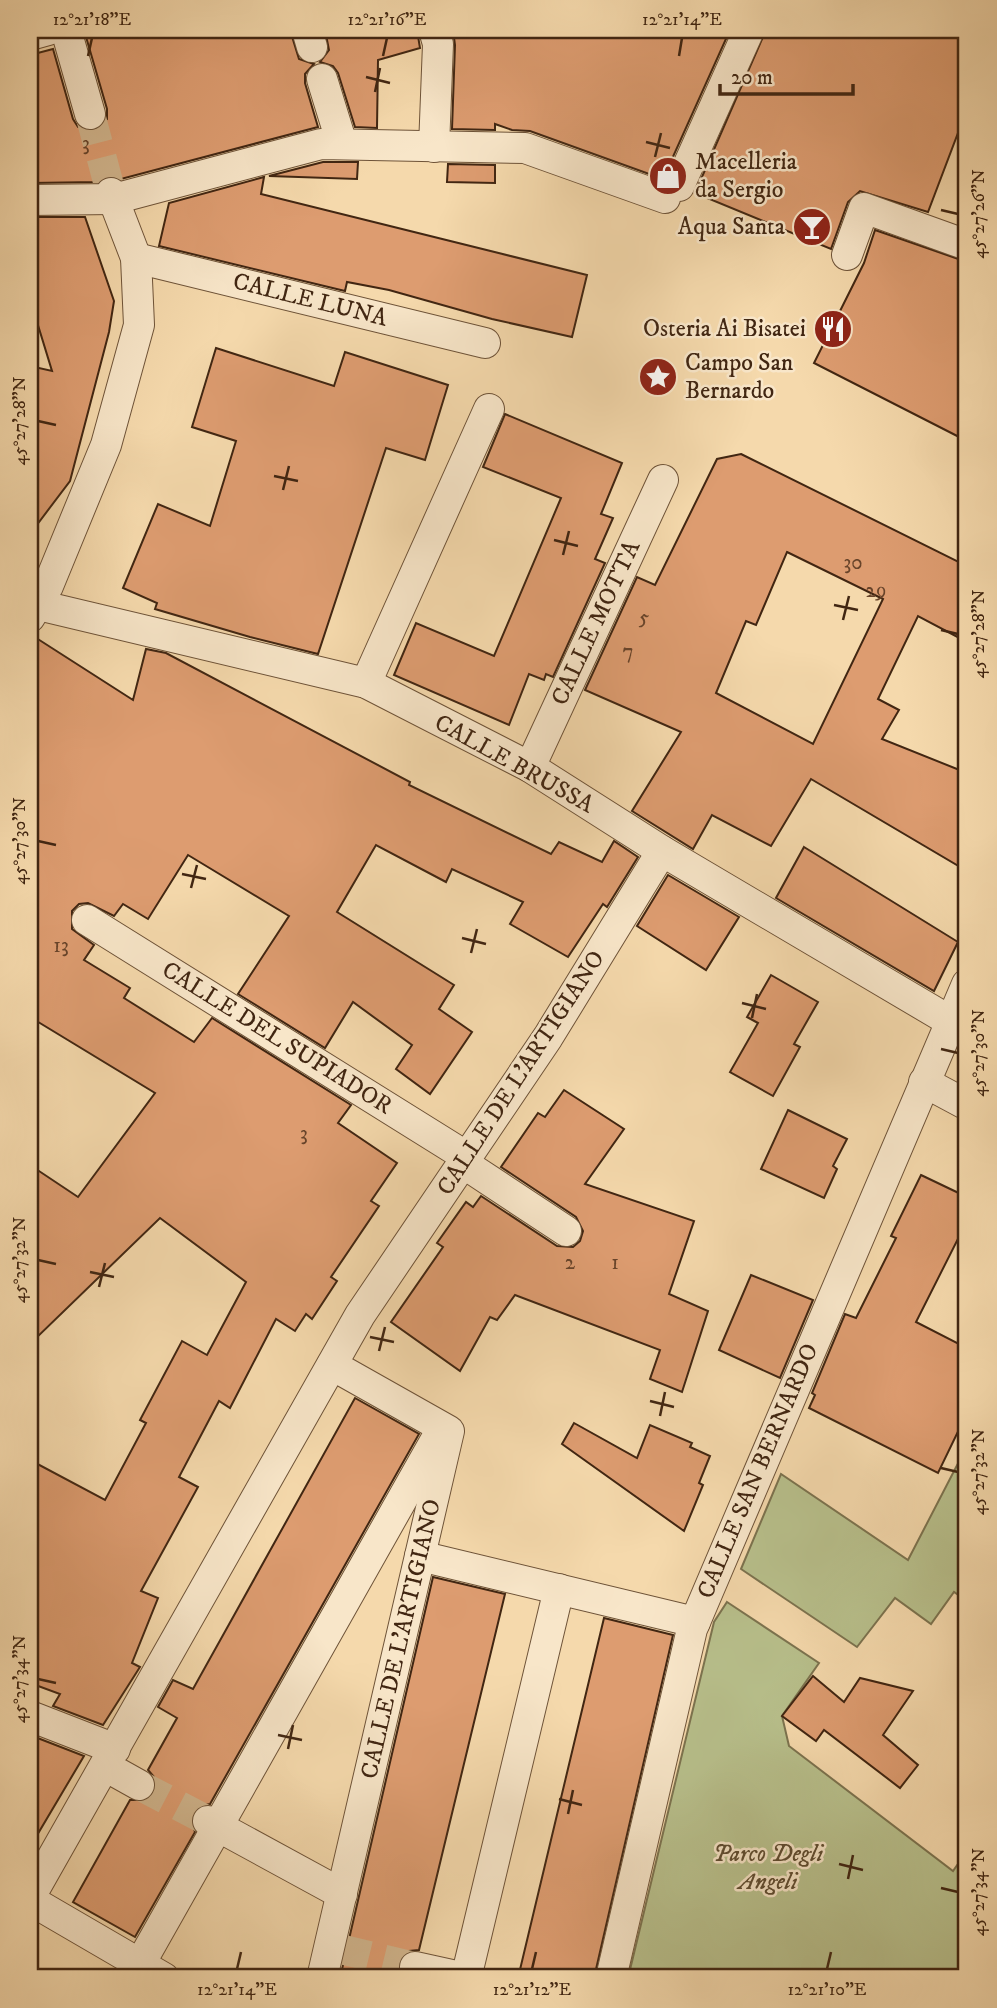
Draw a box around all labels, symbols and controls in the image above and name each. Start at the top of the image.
text: 12°21'18"E [53,9,132,31]
text: 12°21'16"E [348,9,427,31]
text: 12°21'14"E [642,9,722,31]
scale bar [720,52,853,96]
text: 20 m [731,65,773,91]
house number: 3 [82,131,90,157]
place label: Macelleria da Sergio [695,147,798,205]
shop icon: Macelleria da Sergio [647,155,689,197]
text: 45°27'26"N [968,169,990,259]
bar icon: Aqua Santa [791,206,833,248]
place label: Aqua Santa [678,212,786,242]
street label: CALLE LUNA [230,266,391,334]
restaurant icon: Osteria Ai Bisatei [812,308,854,350]
place label: Osteria Ai Bisatei [643,314,806,344]
place label: Campo San Bernardo [685,348,794,406]
place icon: Campo San Bernardo [637,356,679,398]
text: 45°27'28"N [9,376,31,466]
street label: CALLE MOTTA [545,535,648,710]
house number: 30 [843,550,863,576]
house number: 29 [866,578,886,604]
text: 45°27'28"N [968,589,990,679]
house number: 5 [639,605,649,631]
house number: 7 [622,639,634,665]
street label: CALLE BRUSSA [429,708,600,821]
text: 45°27'30"N [9,797,31,885]
house number: 13 [53,933,69,959]
street label: CALLE DE L'ARTIGIANO [431,945,611,1201]
street label: CALLE DEL SUPIADOR [156,955,398,1121]
text: 45°27'30"N [968,1009,990,1097]
house number: 3 [300,1121,308,1147]
text: 45°27'32"N [9,1216,31,1303]
house number: 2 [565,1250,576,1276]
house number: 1 [611,1250,619,1276]
street label: CALLE SAN BERNARDO [691,1339,825,1603]
text: 45°27'32"N [968,1428,990,1515]
street label: CALLE DE L'ARTIGIANO [354,1496,448,1782]
text: 45°27'34"N [9,1635,31,1723]
park label: Parco Degli Angeli [713,1839,825,1897]
text: 45°27'34"N [968,1848,990,1936]
text: 12°21'14"E [197,1979,277,2001]
text: 12°21'12"E [493,1979,571,2001]
text: 12°21'10"E [787,1979,867,2001]

